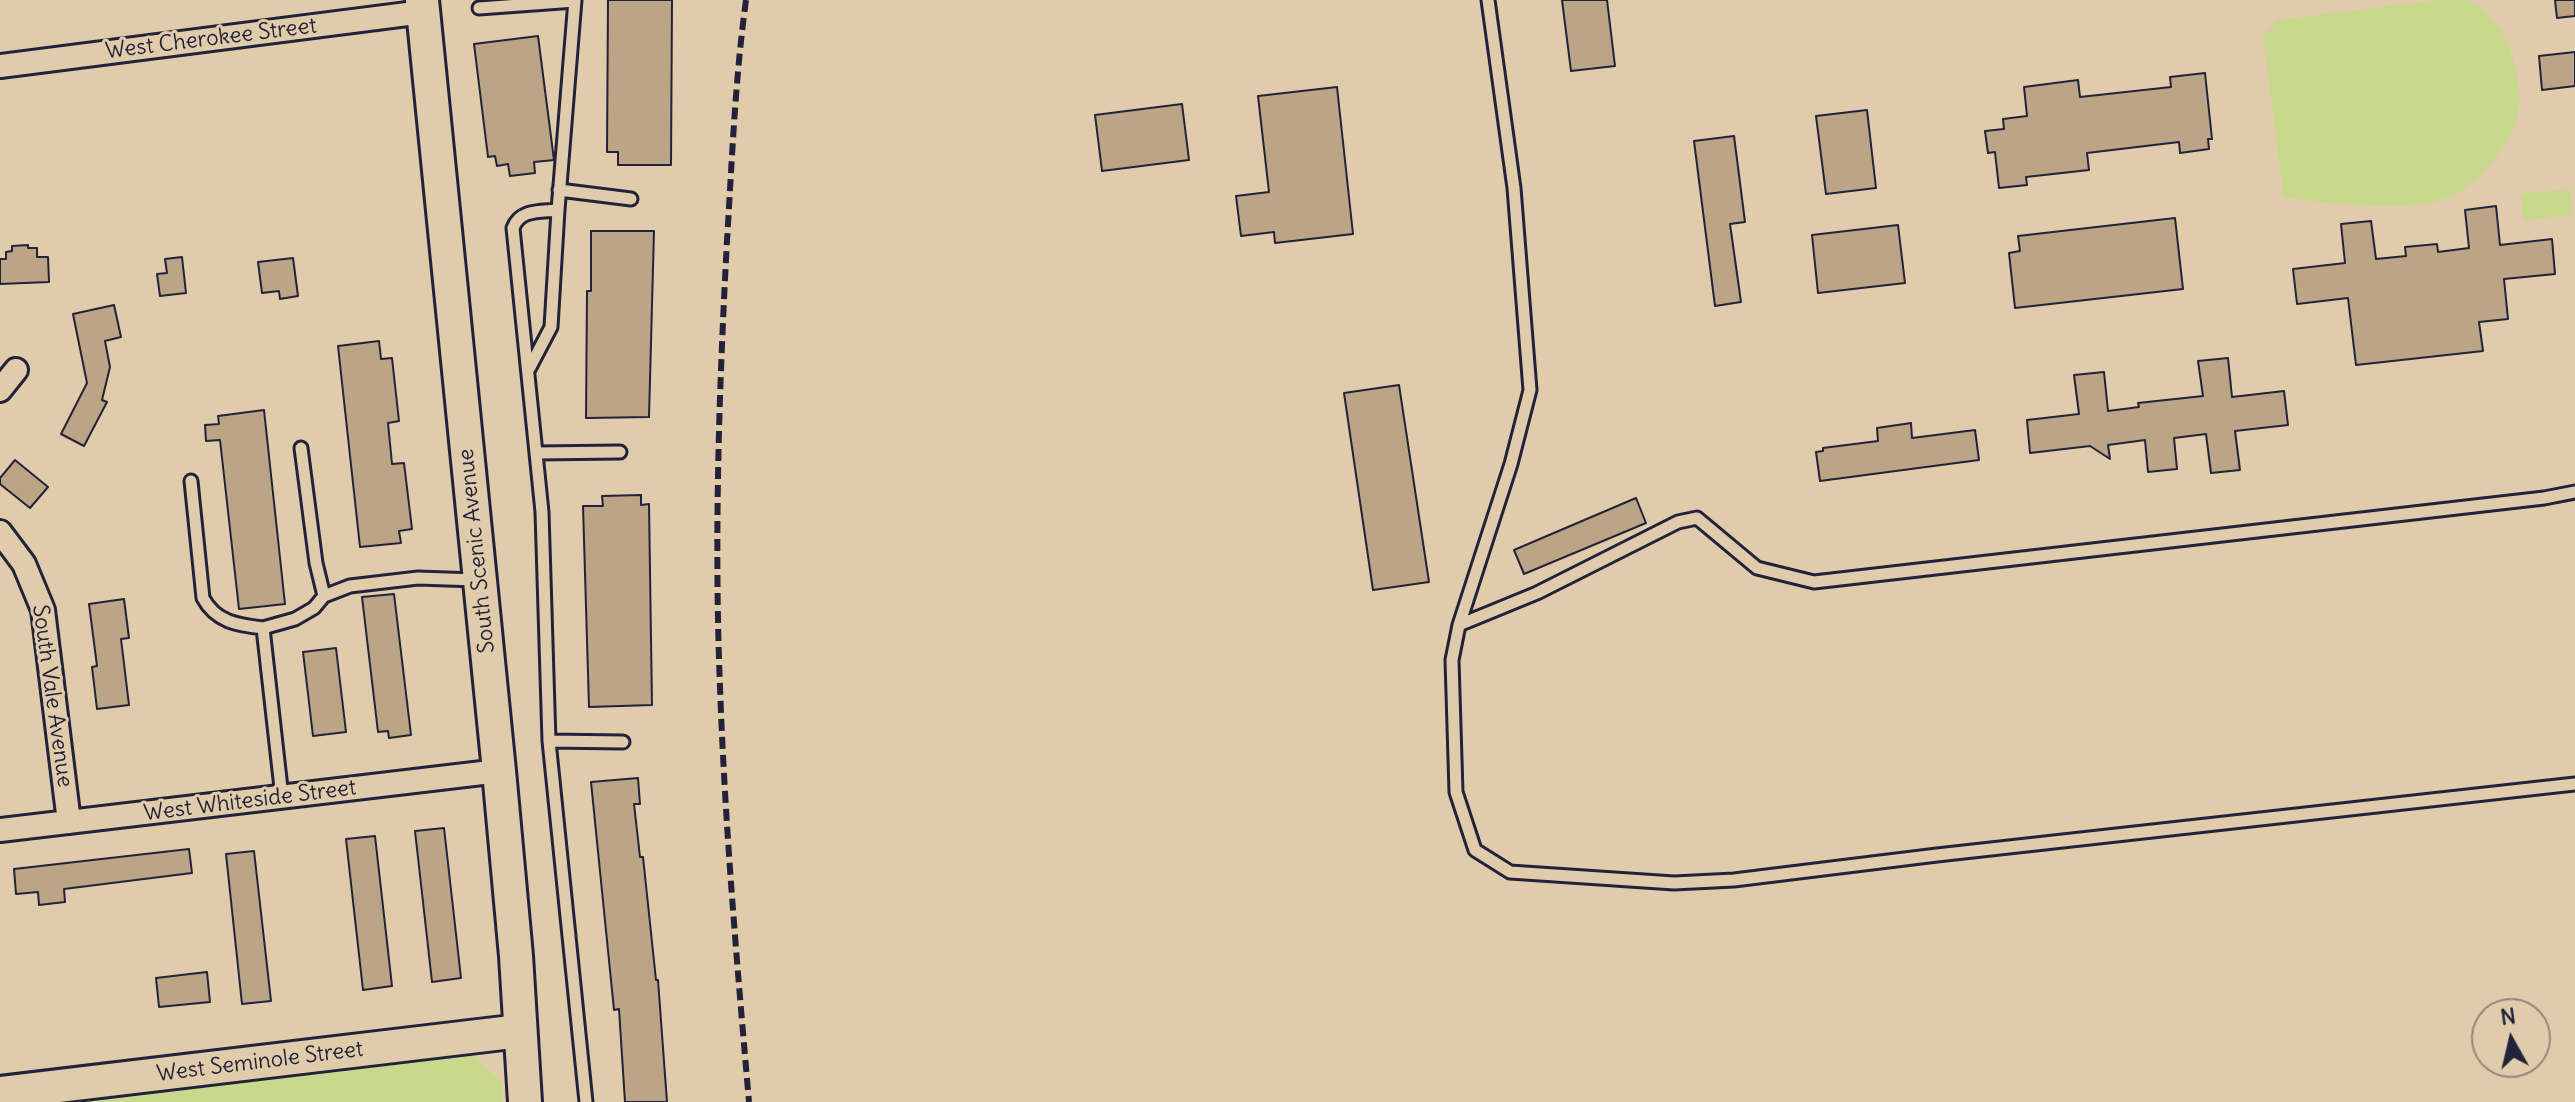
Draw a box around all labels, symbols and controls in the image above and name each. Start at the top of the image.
street label: West Cherokee Street [104,13,318,65]
street label: South Scenic Avenue [453,447,501,655]
street label: South Vale Avenue [26,603,78,789]
street label: West Whiteside Street [142,775,358,827]
north arrow [2471,998,2551,1078]
text: N [2498,1001,2517,1031]
street label: West Seminole Street [155,1036,365,1088]

